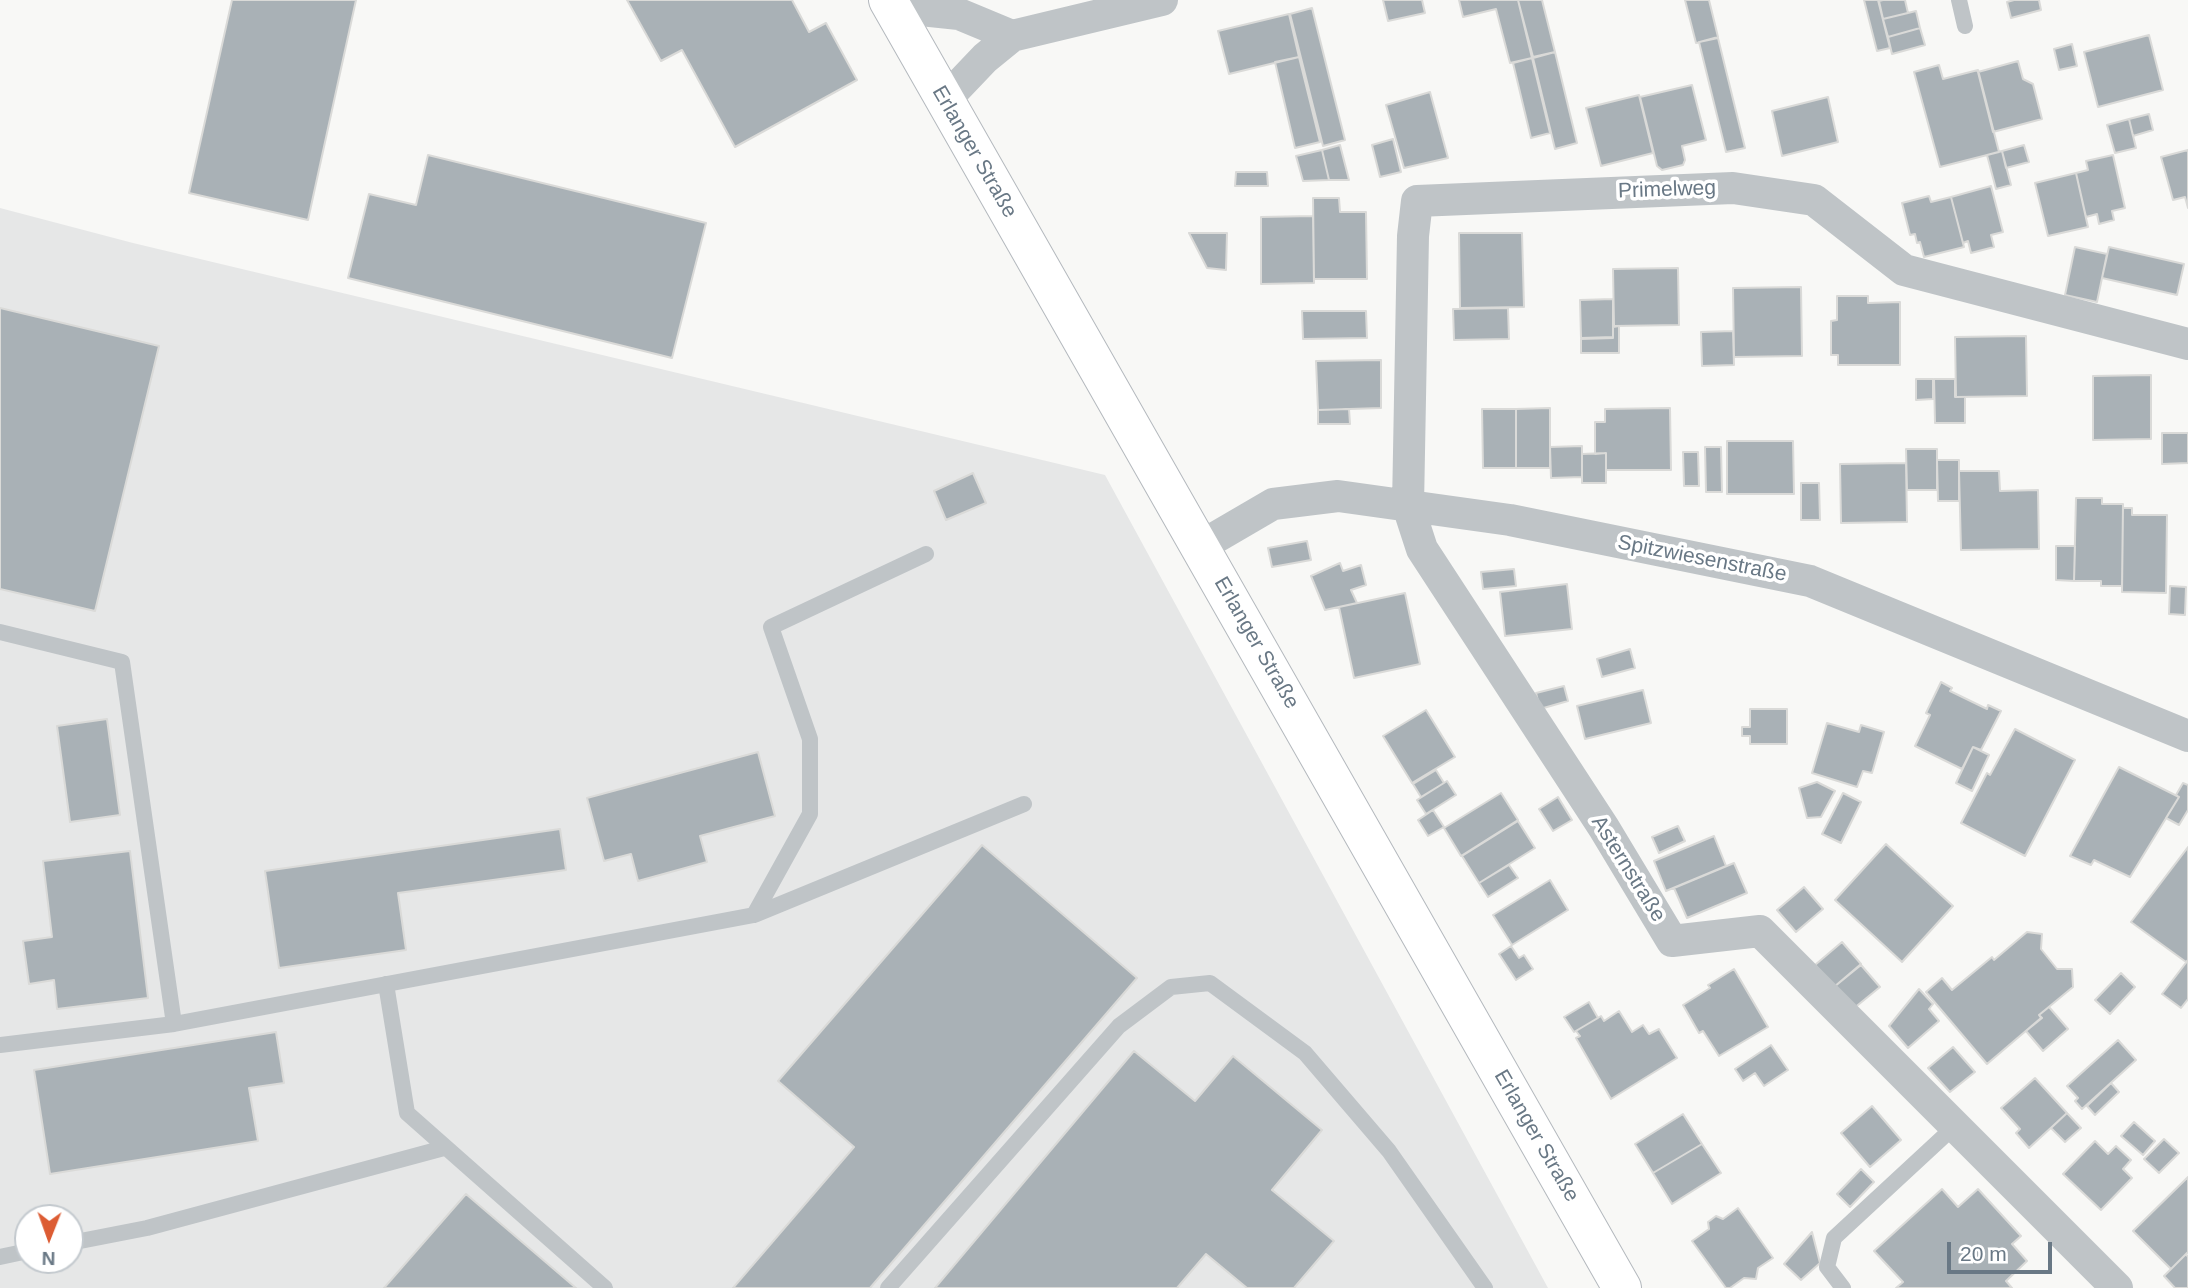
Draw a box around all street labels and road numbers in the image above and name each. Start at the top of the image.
street label: Erlanger Straße [926,82,1022,222]
street label: Primelweg [1618,176,1716,204]
street label: Spitzwiesenstraße [1615,530,1789,588]
street label: Erlanger Straße [1208,573,1304,713]
street label: Asternstraße [1585,811,1671,927]
street label: Erlanger Straße [1488,1066,1584,1206]

